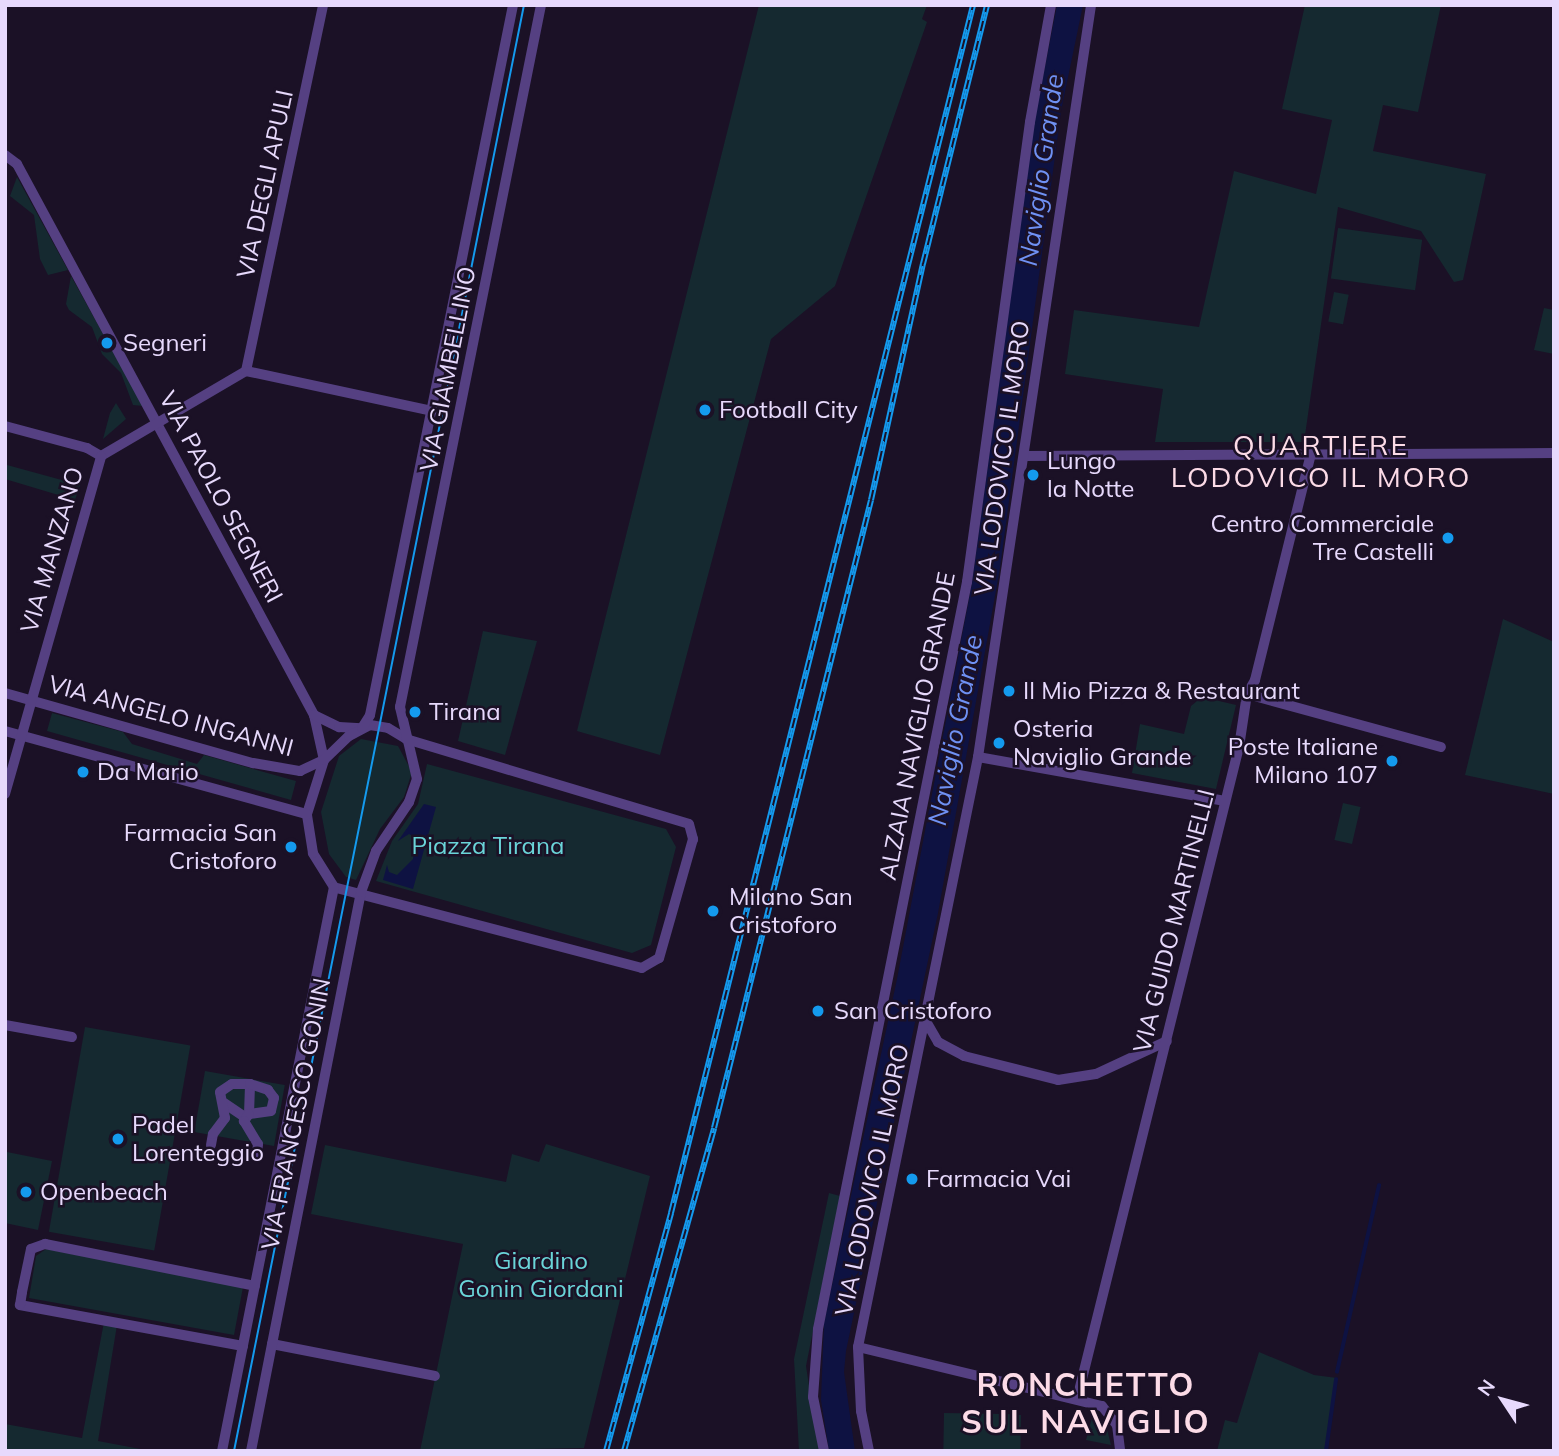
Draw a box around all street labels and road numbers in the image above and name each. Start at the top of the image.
street label: VIA DEGLI APULI [231,87,299,281]
street label: VIA GIAMBELLINO [414,264,482,474]
street label: VIA LODOVICO IL MORO [968,319,1036,597]
street label: VIA PAOLO SEGNERI [153,386,289,608]
street label: VIA MANZANO [15,464,89,636]
street label: ALZAIA NAVIGLIO GRANDE [873,570,961,882]
street label: VIA ANGELO INGANNI [45,669,297,763]
street label: VIA GUIDO MARTINELLI [1127,786,1221,1056]
street label: VIA FRANCESCO GONIN [256,976,336,1252]
street label: VIA LODOVICO IL MORO [829,1042,915,1318]

